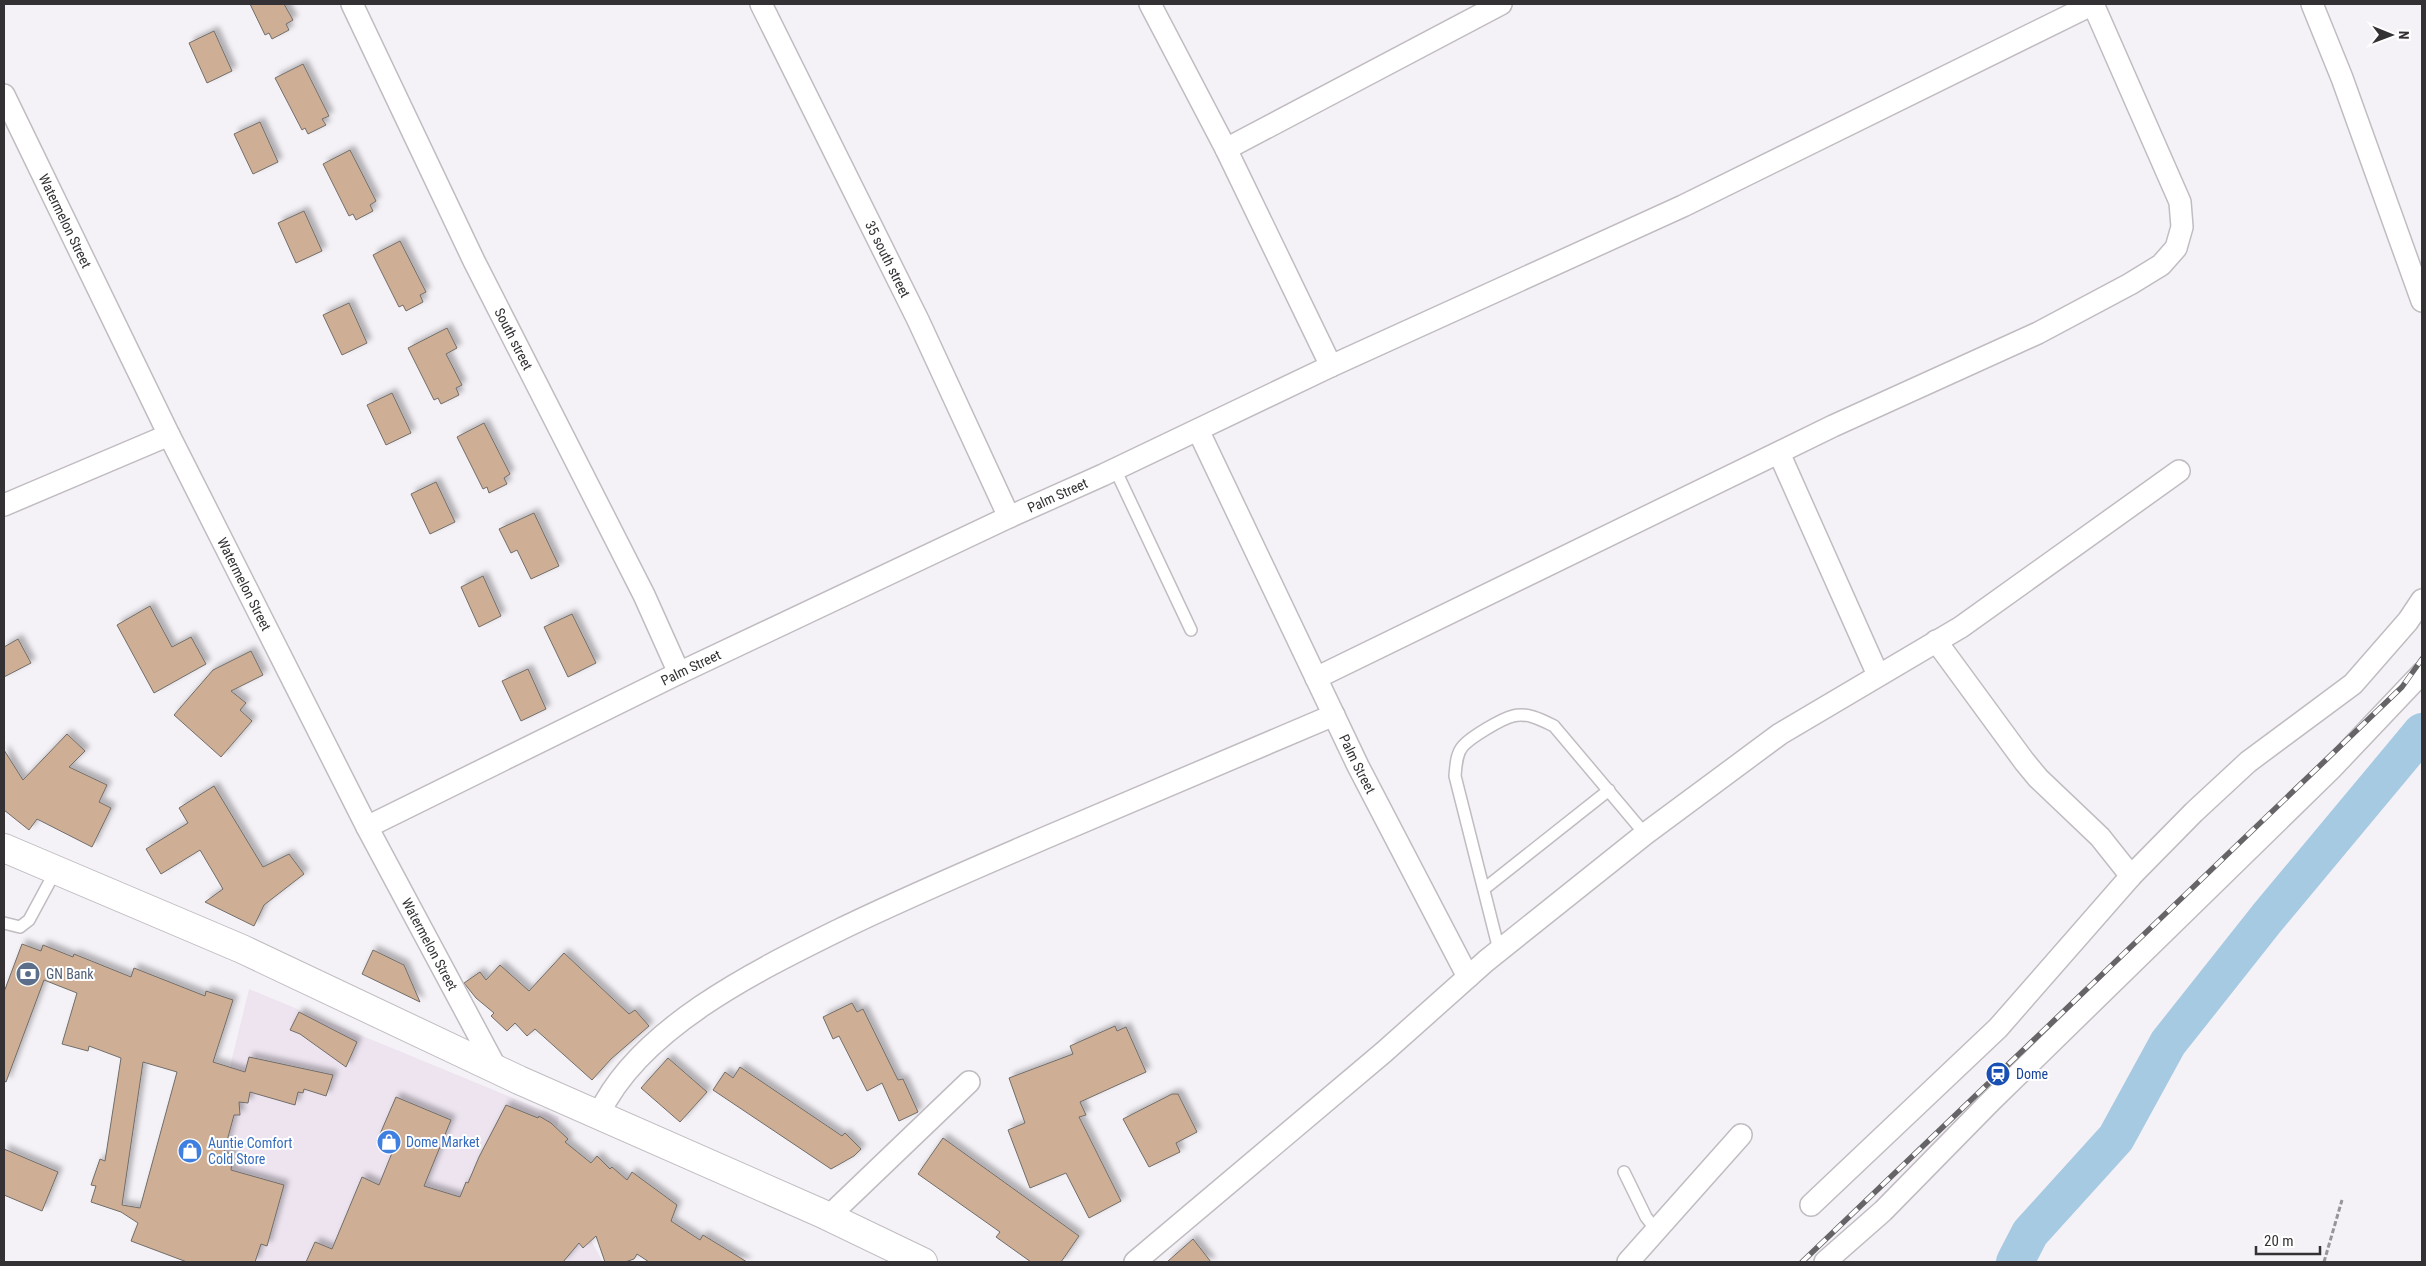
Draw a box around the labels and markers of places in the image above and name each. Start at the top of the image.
bank icon: GN Bank [15,961,41,987]
place label: GN Bank [46,966,94,982]
station icon: Dome [1985,1061,2011,1087]
place label: Dome [2016,1066,2049,1082]
shop icon: Dome Market [376,1129,402,1155]
place label: Dome Market [406,1134,480,1150]
place label: Auntie Comfort Cold Store [208,1135,292,1167]
shop icon: Auntie Comfort Cold Store [177,1138,203,1164]

